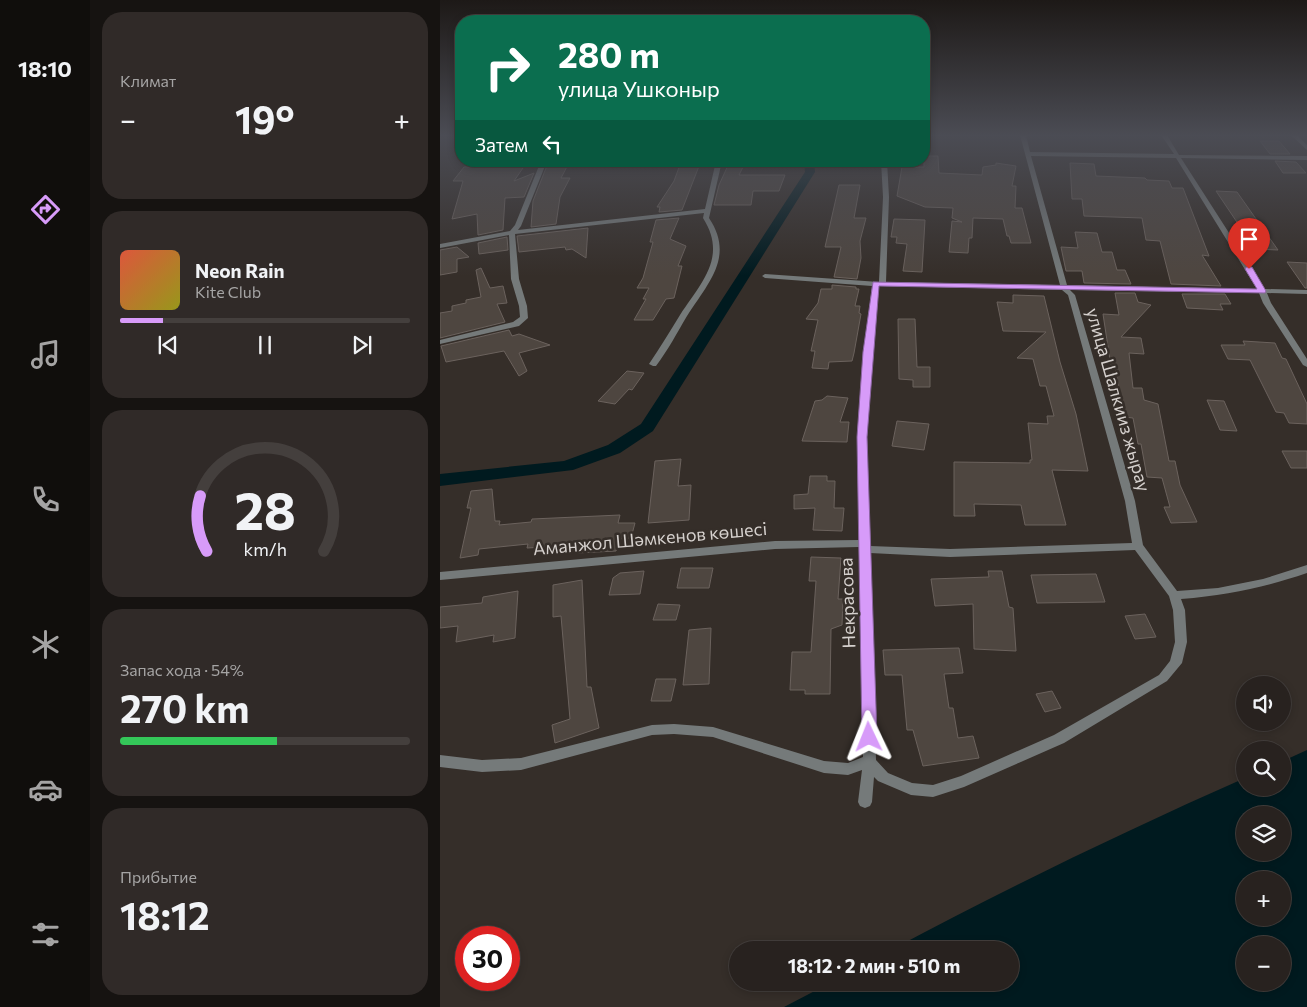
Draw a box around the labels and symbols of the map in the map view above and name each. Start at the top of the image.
pin [1228,218,1270,269]
street label: улица Шалкииз жырау [1082,305,1156,494]
street label: Аманжол Шәмкенов көшесі [532,517,768,559]
street label: Некрасова [834,557,860,649]
position arrow [842,710,894,762]
speed limit sign: 30 [455,926,520,991]

